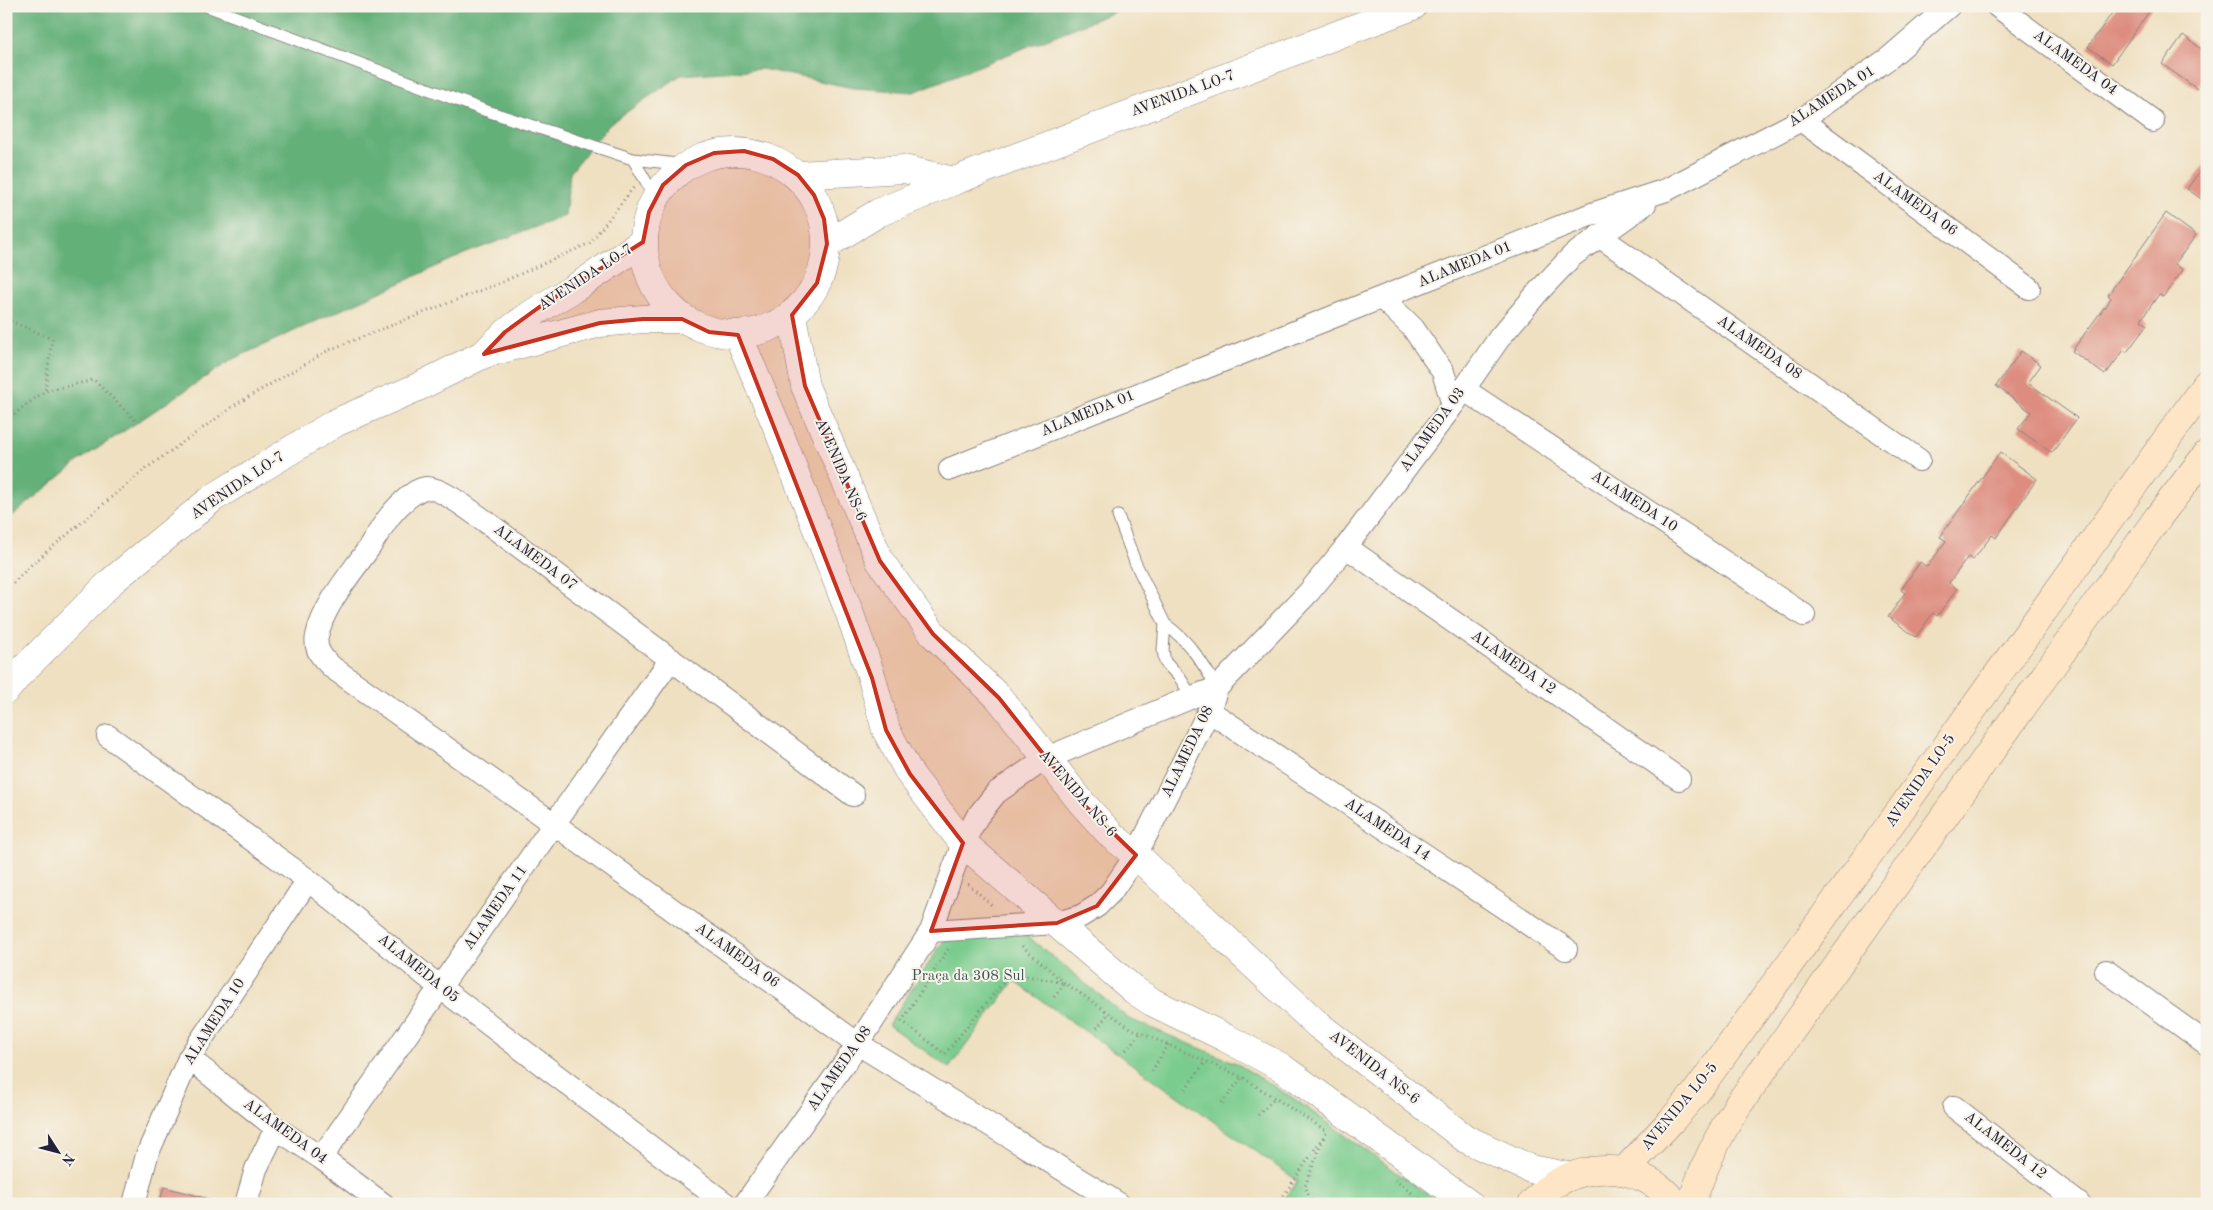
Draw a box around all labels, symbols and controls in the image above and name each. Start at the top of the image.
street label: ALAMEDA 04 [2030,28,2120,98]
street label: ALAMEDA 01 [1786,64,1878,130]
street label: AVENIDA LO-7 [1129,68,1237,120]
street label: ALAMEDA 06 [1870,169,1960,239]
street label: ALAMEDA 01 [1416,239,1514,291]
street label: AVENIDA LO-7 [536,242,636,314]
street label: ALAMEDA 08 [1714,313,1804,383]
street label: ALAMEDA 03 [1398,385,1468,475]
street label: ALAMEDA 01 [1039,388,1137,440]
street label: AVENIDA NS-6 [812,416,868,524]
street label: AVENIDA LO-7 [188,449,288,523]
street label: ALAMEDA 10 [1588,469,1680,535]
street label: ALAMEDA 07 [491,522,579,594]
street label: ALAMEDA 12 [1468,628,1558,698]
street label: ALAMEDA 08 [1159,704,1217,800]
street label: AVENIDA LO-5 [1883,732,1959,830]
street label: AVENIDA NS-6 [1035,748,1119,840]
street label: ALAMEDA 14 [1341,796,1433,864]
street label: ALAMEDA 11 [461,863,531,953]
street label: ALAMEDA 06 [692,921,782,991]
street label: ALAMEDA 05 [375,932,461,1006]
park label: Praça da 308 Sul [911,969,1025,984]
street label: ALAMEDA 10 [182,976,248,1068]
street label: ALAMEDA 08 [805,1024,875,1114]
street label: AVENIDA NS-6 [1326,1028,1422,1108]
street label: AVENIDA LO-5 [1639,1060,1721,1154]
street label: ALAMEDA 04 [240,1097,330,1167]
street label: ALAMEDA 12 [1961,1109,2049,1183]
north arrow [32,1128,82,1178]
text: N [59,1151,77,1168]

